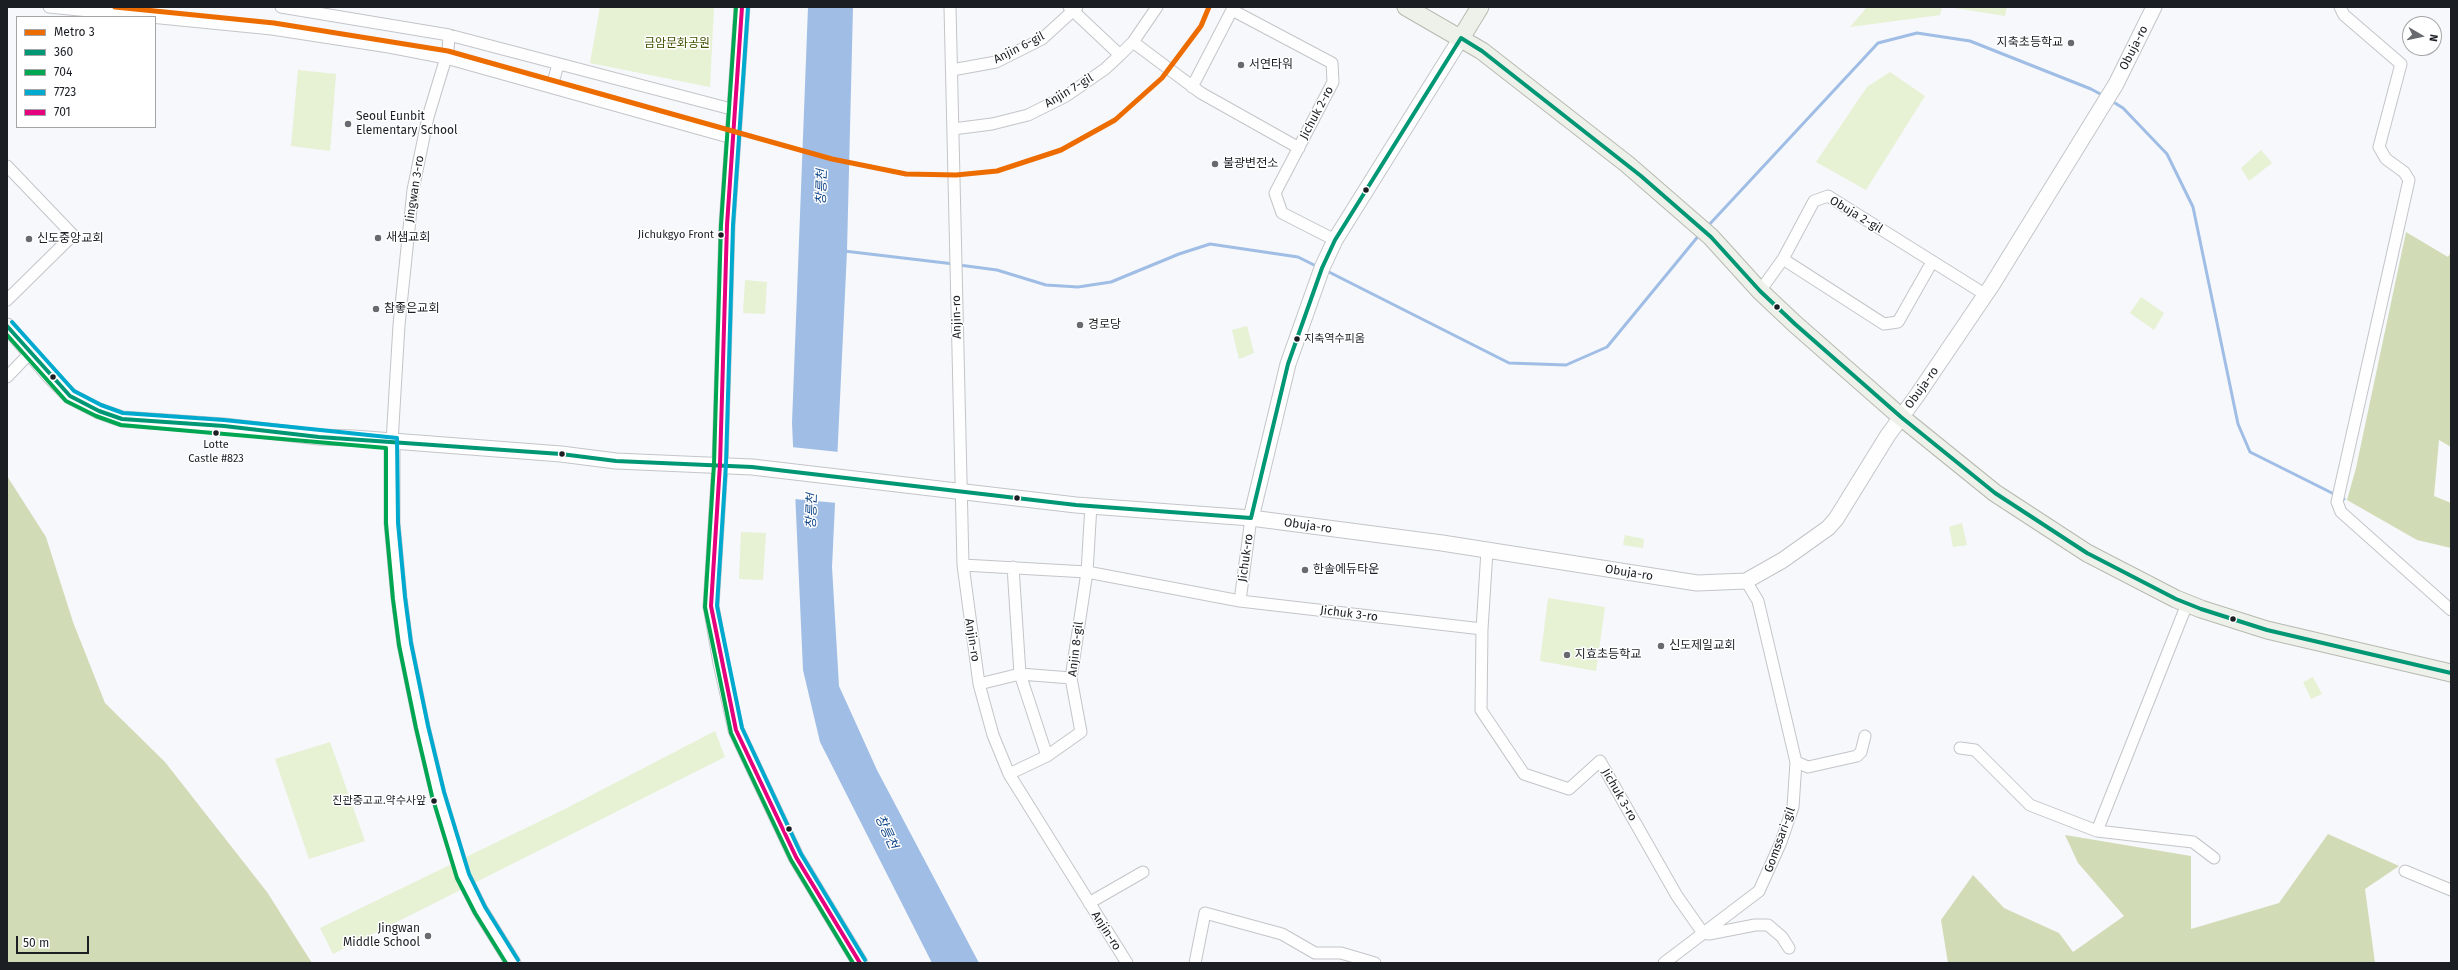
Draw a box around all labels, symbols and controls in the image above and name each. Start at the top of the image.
legend [16,16,156,128]
north arrow [2402,16,2442,56]
street label: Obuja-ro [2117,23,2151,73]
text: Metro 3 [54,25,95,39]
street label: Anjin 6-gil [991,29,1047,67]
text: N [2426,33,2440,42]
place label: 지축초등학교 [1997,36,2063,50]
park label: 금암문화공원 [644,37,710,51]
marker: 지축초등학교 [2066,38,2076,48]
text: 360 [54,45,73,59]
place label: 서연타워 [1249,58,1293,72]
marker: 서연타워 [1236,60,1246,70]
text: 704 [54,65,72,79]
street label: Anjin 7-gil [1042,71,1096,111]
street label: Jichuk 2-ro [1297,84,1337,142]
text: 7723 [54,85,76,99]
text: 701 [54,105,71,119]
place label: Seoul Eunbit Elementary School [356,110,458,138]
marker: Seoul Eunbit Elementary School [343,119,353,129]
street label: Jingwan 3-ro [403,154,427,224]
place label: 불광변전소 [1223,157,1278,171]
marker: 불광변전소 [1210,159,1220,169]
water label: 창릉천 [814,169,830,205]
unlabelled marker [1361,185,1371,195]
street label: Obuja 2-gil [1827,194,1885,236]
place label: Jichukgyo Front [638,228,714,242]
marker: Jichukgyo Front [716,230,726,240]
place label: 새샘교회 [386,231,430,245]
place label: 신도중앙교회 [37,232,103,246]
marker: 새샘교회 [373,233,383,243]
marker: 신도중앙교회 [24,234,34,244]
street label: Anjin-ro [949,295,965,339]
place label: 참좋은교회 [384,302,439,316]
unlabelled marker [1772,302,1782,312]
marker: 참좋은교회 [371,304,381,314]
place label: 경로당 [1088,318,1121,332]
marker: 경로당 [1075,320,1085,330]
place label: 지축역수피움 [1304,332,1365,346]
marker: 지축역수피움 [1292,334,1302,344]
street label: Obuja-ro [1902,364,1942,412]
unlabelled marker [48,372,58,382]
marker: Lotte Castle #823 [211,428,221,438]
place label: Lotte Castle #823 [188,438,244,464]
unlabelled marker [557,449,567,459]
water label: 창릉천 [804,493,820,529]
unlabelled marker [1012,493,1022,503]
street label: Obuja-ro [1283,516,1333,536]
street label: Jichuk-ro [1235,533,1257,583]
street label: Obuja-ro [1604,562,1654,584]
place label: 한솔에듀타운 [1313,563,1379,577]
marker: 한솔에듀타운 [1300,565,1310,575]
street label: Jichuk 3-ro [1319,603,1379,625]
unlabelled marker [2228,614,2238,624]
street label: Anjin-ro [961,617,983,663]
street label: Anjin 8-gil [1065,621,1087,677]
place label: 신도제일교회 [1669,639,1735,653]
marker: 신도제일교회 [1656,641,1666,651]
place label: 지효초등학교 [1575,648,1641,662]
marker: 지효초등학교 [1562,650,1572,660]
street label: Jichuk 3-ro [1598,766,1640,824]
place label: 진관중고교.약수사앞 [332,794,426,808]
marker: 진관중고교.약수사앞 [429,796,439,806]
street label: Gomssari-gil [1762,805,1798,875]
water label: 창릉천 [871,812,901,852]
unlabelled marker [784,824,794,834]
street label: Anjin-ro [1088,909,1124,953]
place label: Jingwan Middle School [343,922,420,950]
scale bar [18,928,91,954]
marker: Jingwan Middle School [423,931,433,941]
text: 50 m [23,936,49,950]

